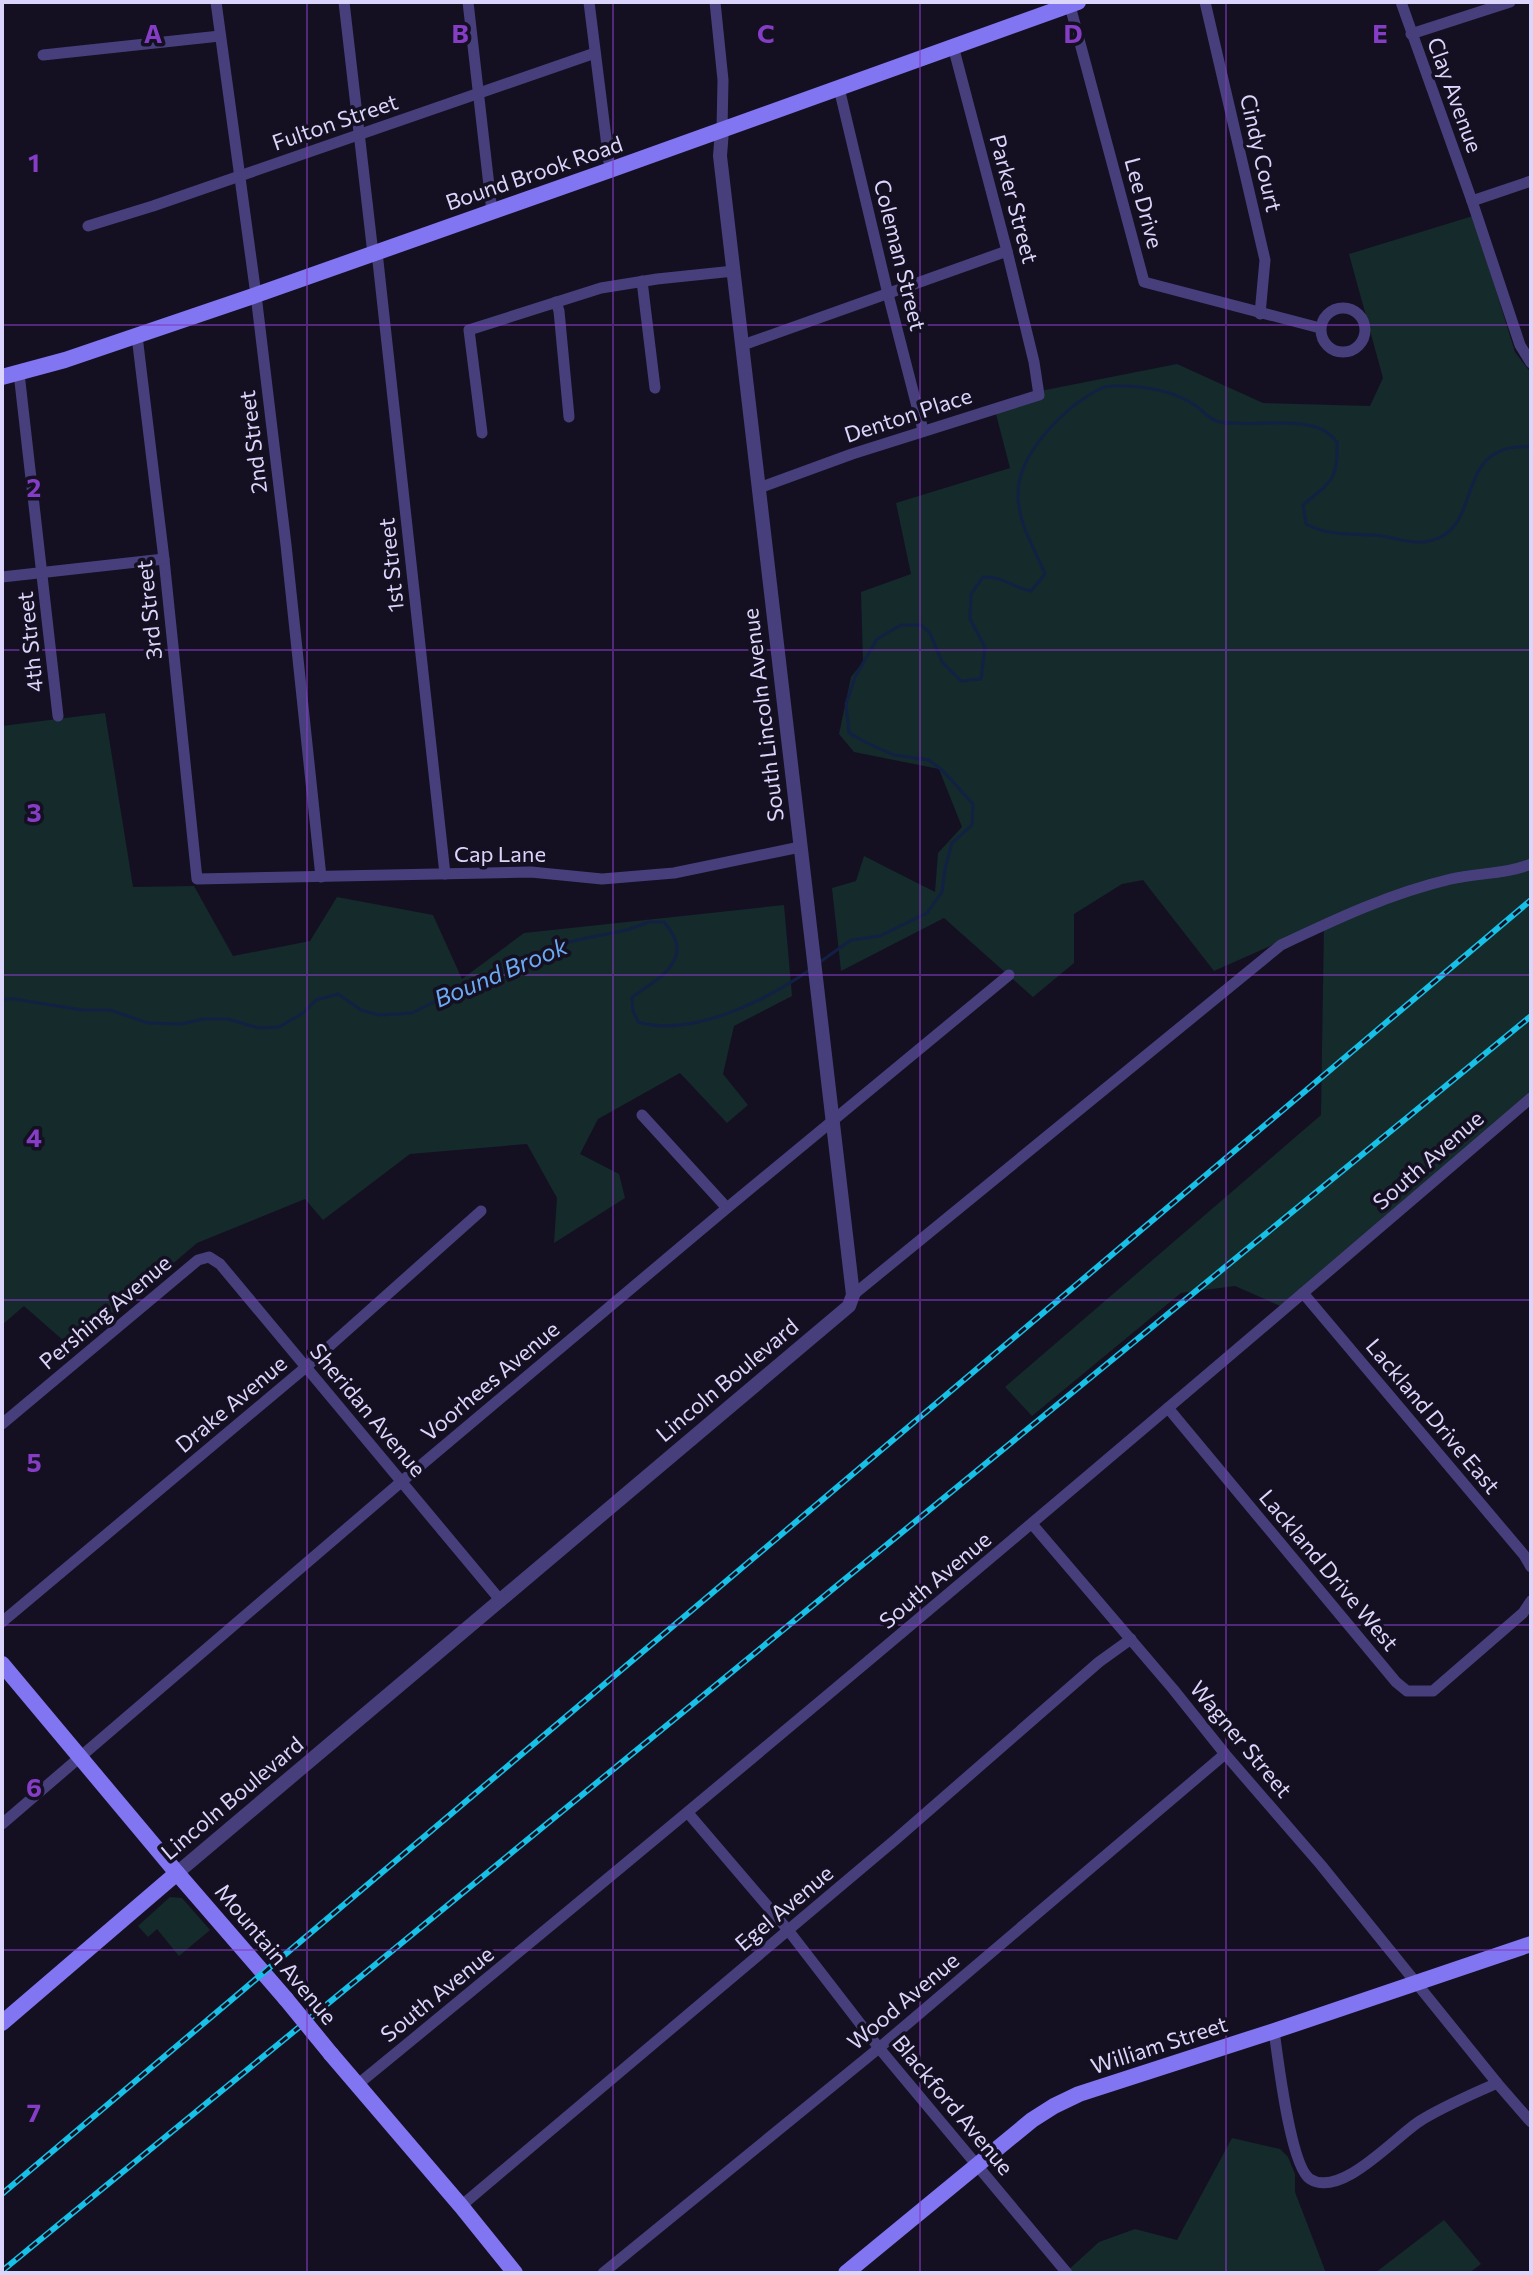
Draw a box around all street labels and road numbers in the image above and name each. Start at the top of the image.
street label: Clay Avenue [1422,33,1489,156]
street label: Fulton Street [268,87,401,156]
street label: Cindy Court [1235,91,1288,214]
street label: Bound Brook Road [442,130,626,216]
street label: Parker Street [984,131,1045,266]
street label: Lee Drive [1119,154,1170,251]
street label: Coleman Street [869,176,932,333]
street label: Denton Place [841,381,975,448]
street label: 2nd Street [233,389,272,495]
street label: 1st Street [372,517,409,614]
street label: 3rd Street [130,559,167,661]
street label: 4th Street [11,590,48,694]
street label: South Lincoln Avenue [736,607,789,823]
street label: Cap Lane [454,840,546,867]
street label: South Avenue [1367,1104,1488,1215]
street label: Pershing Avenue [33,1249,176,1375]
street label: Lincoln Boulevard [650,1312,803,1447]
street label: Voorhees Avenue [415,1315,564,1446]
street label: Lackland Drive East [1361,1333,1506,1499]
street label: Sheridan Avenue [305,1337,432,1482]
street label: Drake Avenue [170,1349,292,1458]
street label: Lackland Drive West [1254,1483,1405,1656]
street label: South Avenue [873,1525,996,1634]
street label: Wagner Street [1185,1675,1298,1803]
street label: Lincoln Boulevard [155,1730,308,1865]
street label: Egel Avenue [729,1859,838,1956]
street label: Mountain Avenue [210,1878,343,2030]
street label: South Avenue [375,1940,499,2047]
street label: Wood Avenue [841,1946,964,2055]
street label: William Street [1087,2010,1231,2079]
street label: Blackford Avenue [887,2029,1020,2180]

